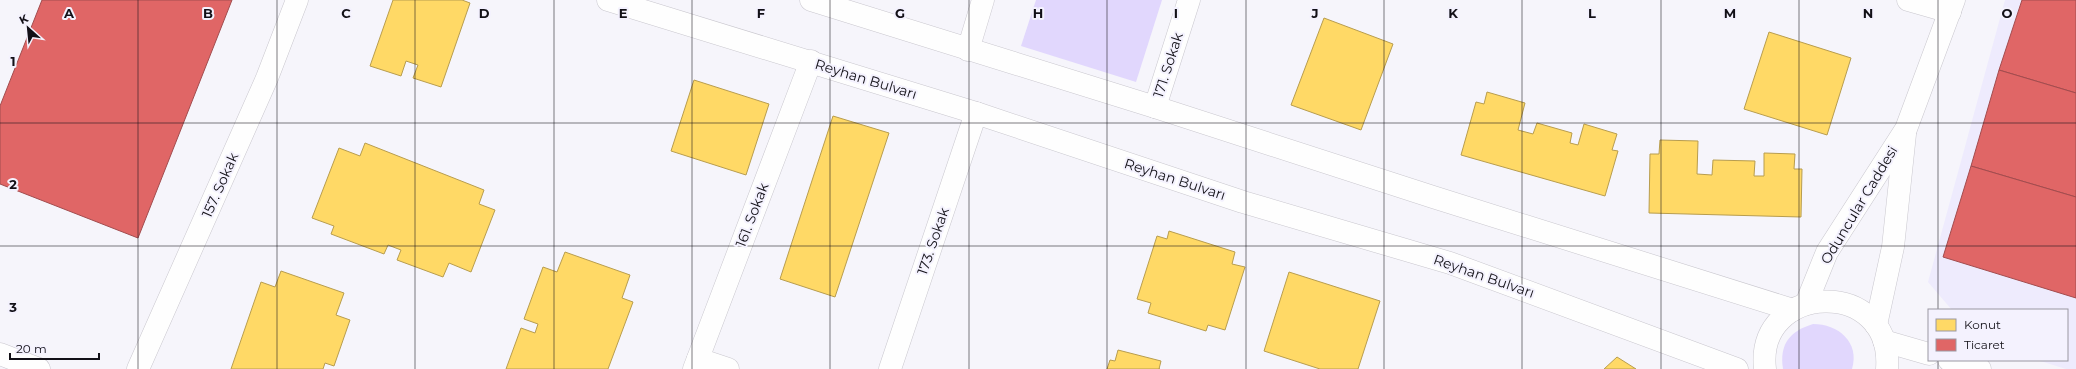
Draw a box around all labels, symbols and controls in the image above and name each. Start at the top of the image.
text: A [63,5,75,21]
text: B [203,5,213,21]
text: C [341,5,351,21]
text: D [479,5,490,21]
text: E [619,5,628,21]
text: F [757,5,765,21]
text: G [895,5,905,21]
text: H [1033,5,1043,21]
text: I [1174,5,1178,21]
text: J [1310,5,1319,21]
text: K [1448,5,1458,21]
text: L [1588,5,1596,21]
text: M [1724,5,1736,21]
text: N [1863,5,1873,21]
text: O [2002,5,2013,21]
north arrow [8,8,48,48]
text: K [17,11,31,27]
street label: 171. Sokak [1149,30,1187,100]
text: 1 [10,53,16,69]
street label: Reyhan Bulvarı [813,55,919,103]
street label: Oduncular Caddesi [1817,143,1901,267]
street label: 157. Sokak [198,149,243,220]
street label: Reyhan Bulvarı [1122,154,1228,204]
text: 2 [9,176,17,192]
street label: 161. Sokak [731,180,773,250]
street label: 173. Sokak [913,204,953,277]
street label: Reyhan Bulvarı [1431,250,1537,302]
text: 3 [8,299,17,315]
legend [1928,309,2068,361]
text: Konut [1964,317,2001,332]
scale bar [10,335,99,361]
text: Ticaret [1964,337,2005,352]
text: 20 m [16,341,47,356]

